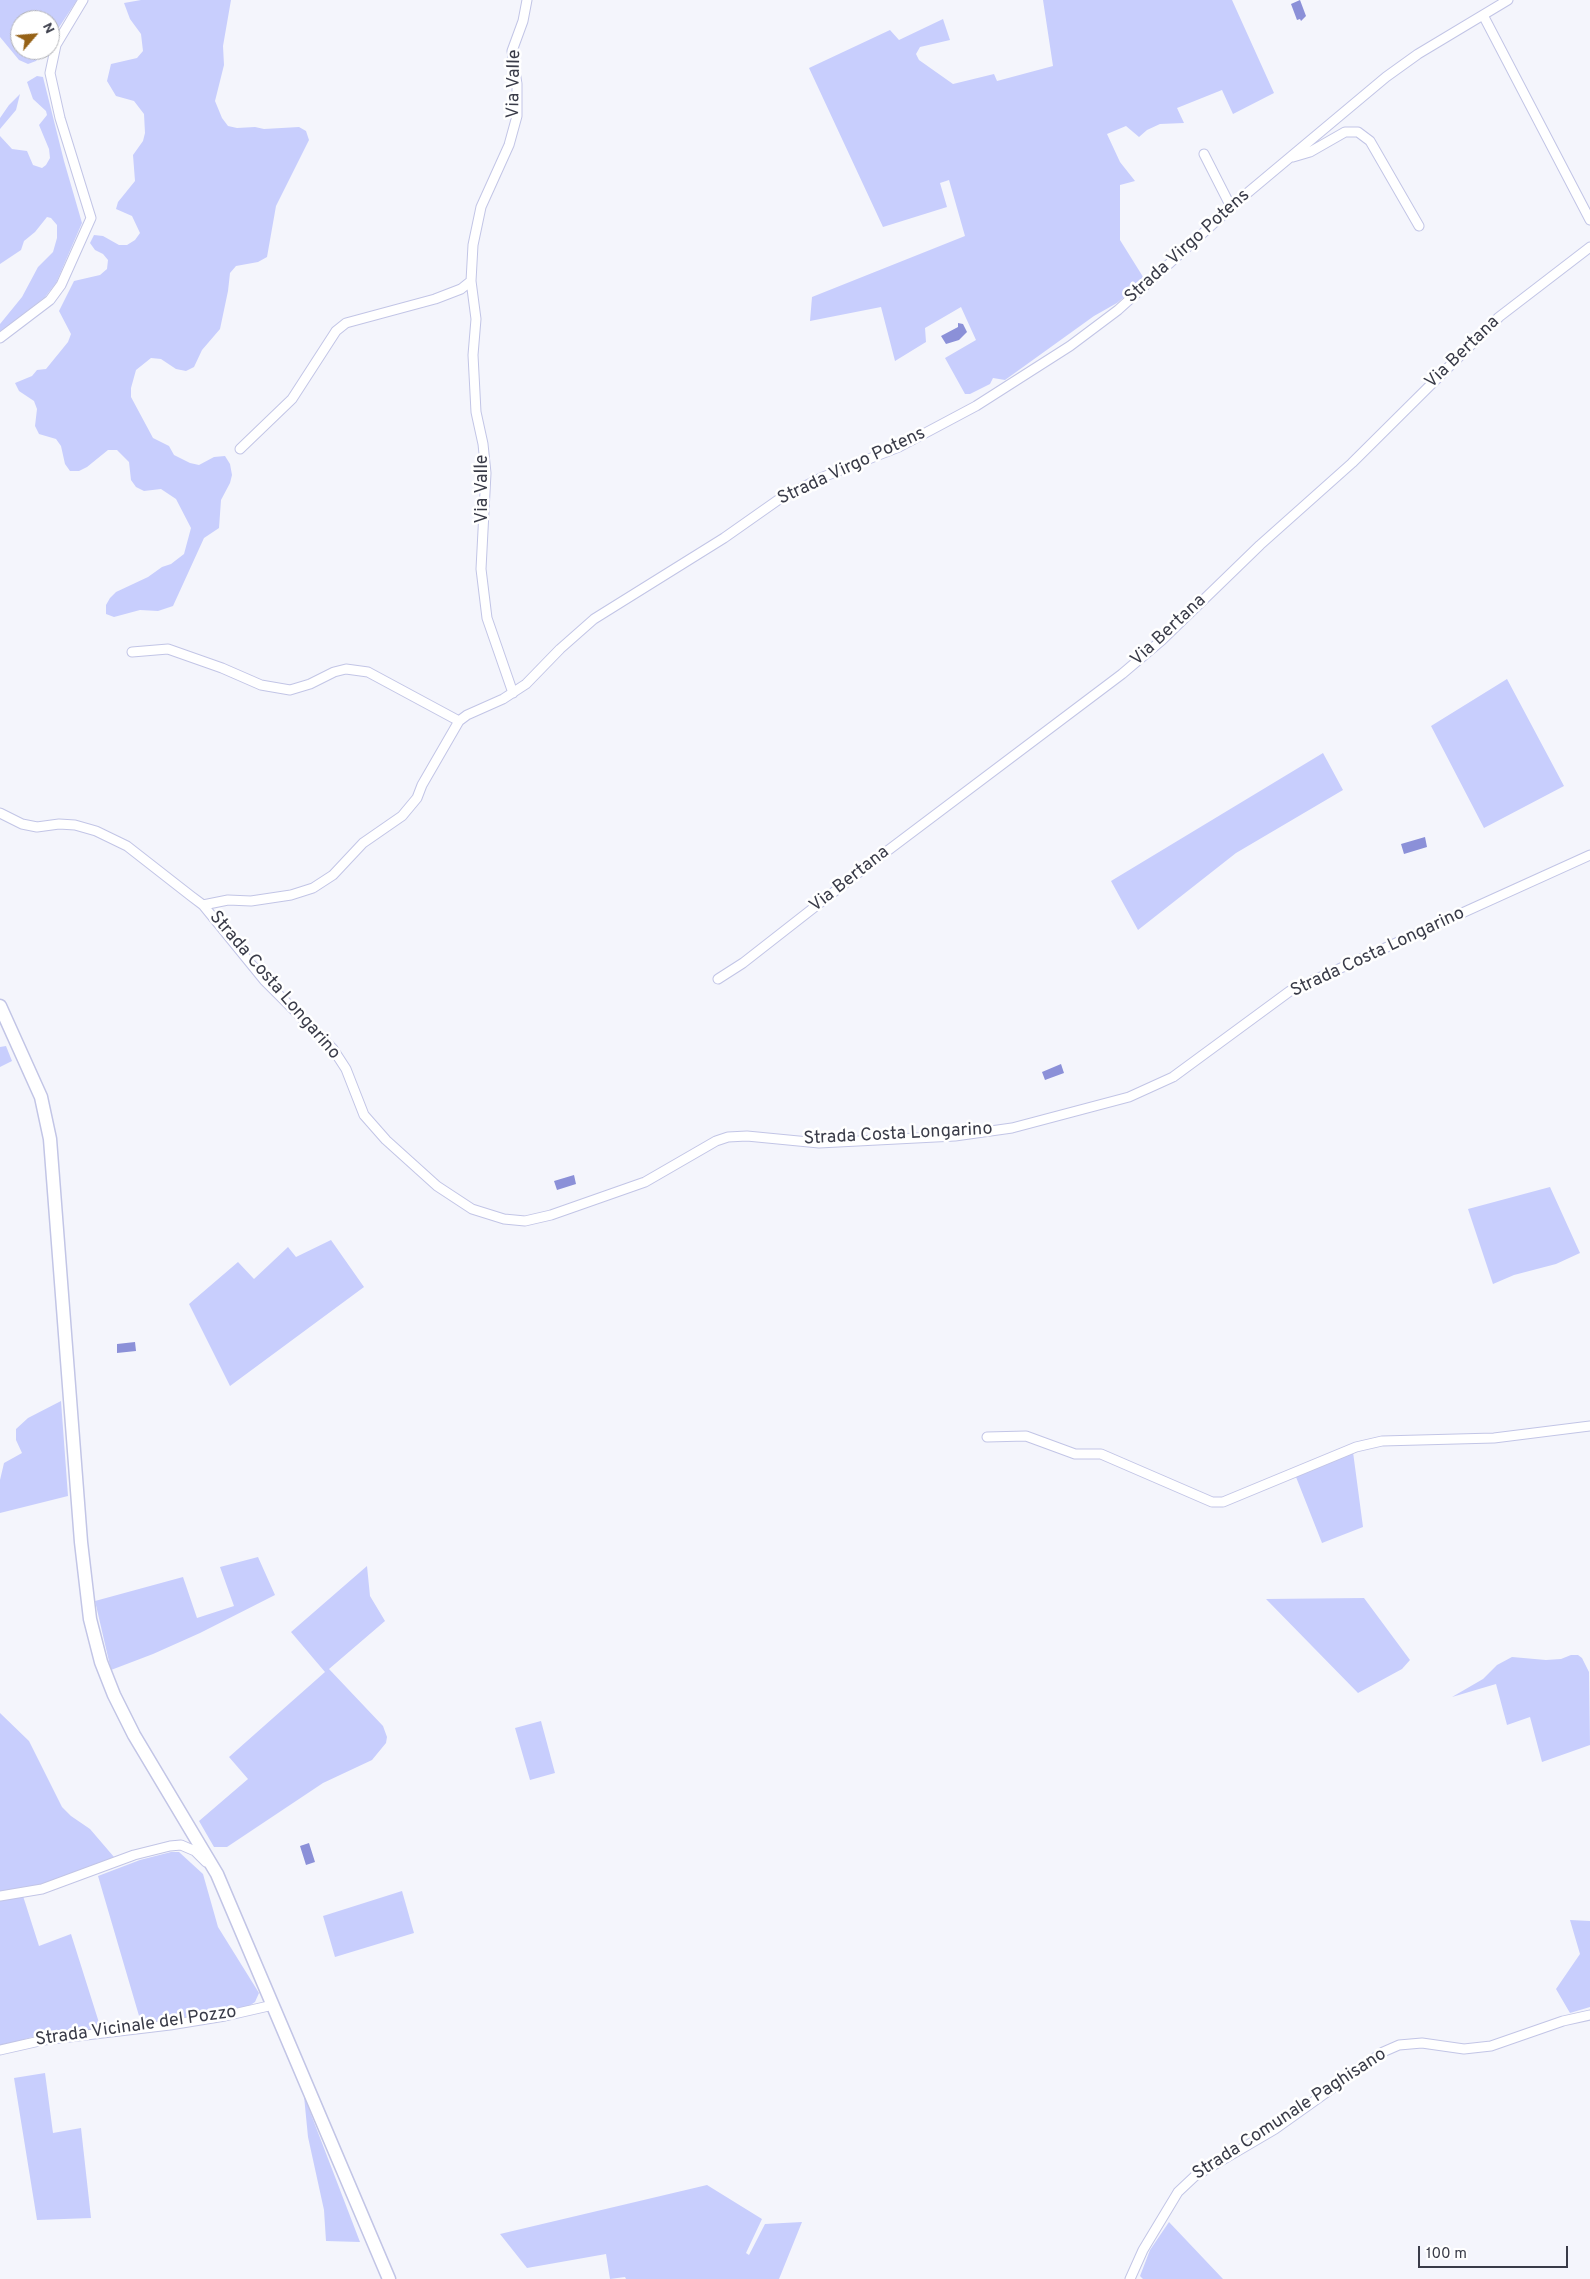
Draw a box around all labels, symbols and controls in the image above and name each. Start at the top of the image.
north arrow [10,10,60,60]
text: N [38,20,58,37]
street label: Via Valle [504,49,526,119]
street label: Strada Virgo Potens [1121,185,1255,309]
street label: Via Bertana [1421,312,1505,394]
street label: Strada Virgo Potens [775,423,929,511]
street label: Via Valle [472,454,494,524]
street label: Via Bertana [1127,591,1211,671]
street label: Via Bertana [806,842,894,918]
street label: Strada Costa Longarino [1288,903,1468,1003]
street label: Strada Costa Longarino [204,907,344,1065]
street label: Strada Costa Longarino [803,1119,993,1151]
street label: Strada Vicinale del Pozzo [34,2002,238,2052]
street label: Strada Comunale Paghisano [1189,2044,1391,2186]
scale bar [1420,2236,1570,2268]
text: 100 m [1426,2245,1467,2264]

